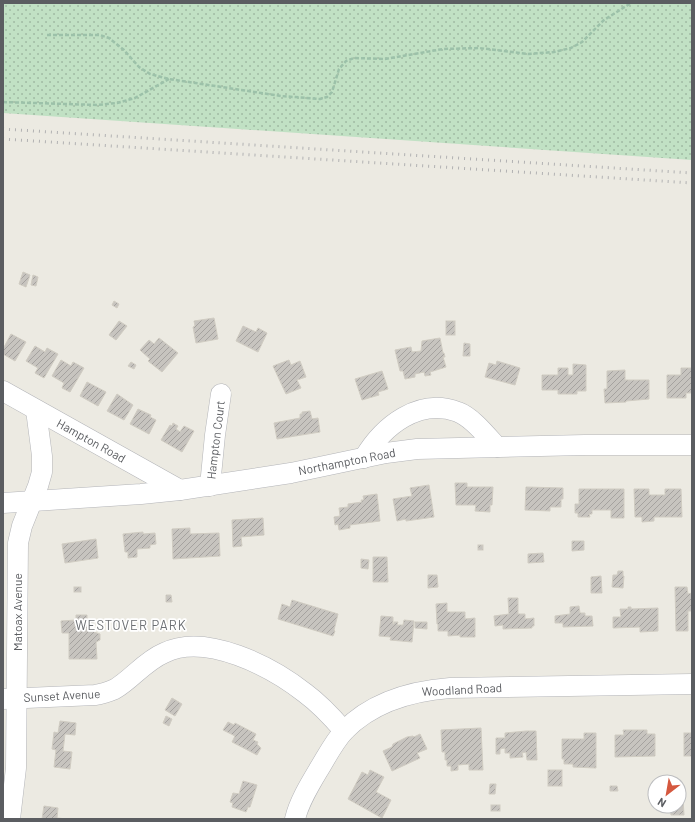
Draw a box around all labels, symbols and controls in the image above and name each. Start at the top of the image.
street label: Hampton Court [203,400,227,480]
street label: Hampton Road [55,415,128,465]
street label: Northampton Road [297,445,397,477]
street label: Matoax Avenue [10,573,24,651]
district label: WESTOVER PARK [75,617,187,633]
street label: Woodland Road [421,680,502,698]
street label: Sunset Avenue [23,686,101,704]
north arrow [647,774,687,814]
text: N [655,796,668,810]

